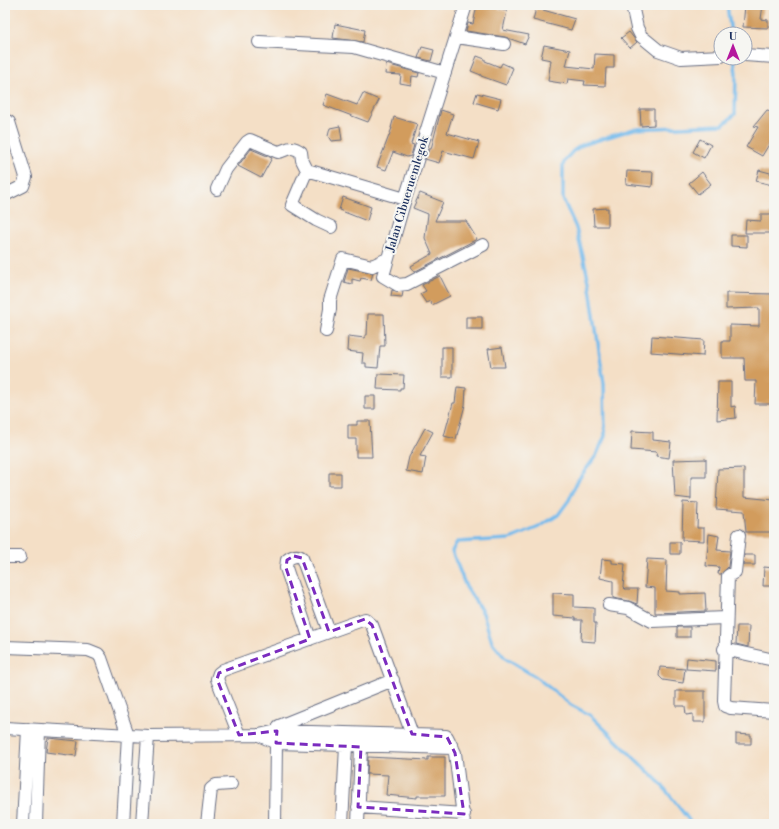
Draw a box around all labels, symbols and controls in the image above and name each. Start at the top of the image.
north arrow [713,26,753,66]
text: U [729,30,738,44]
street label: Jalan Cibueruemlegok [382,134,432,255]

